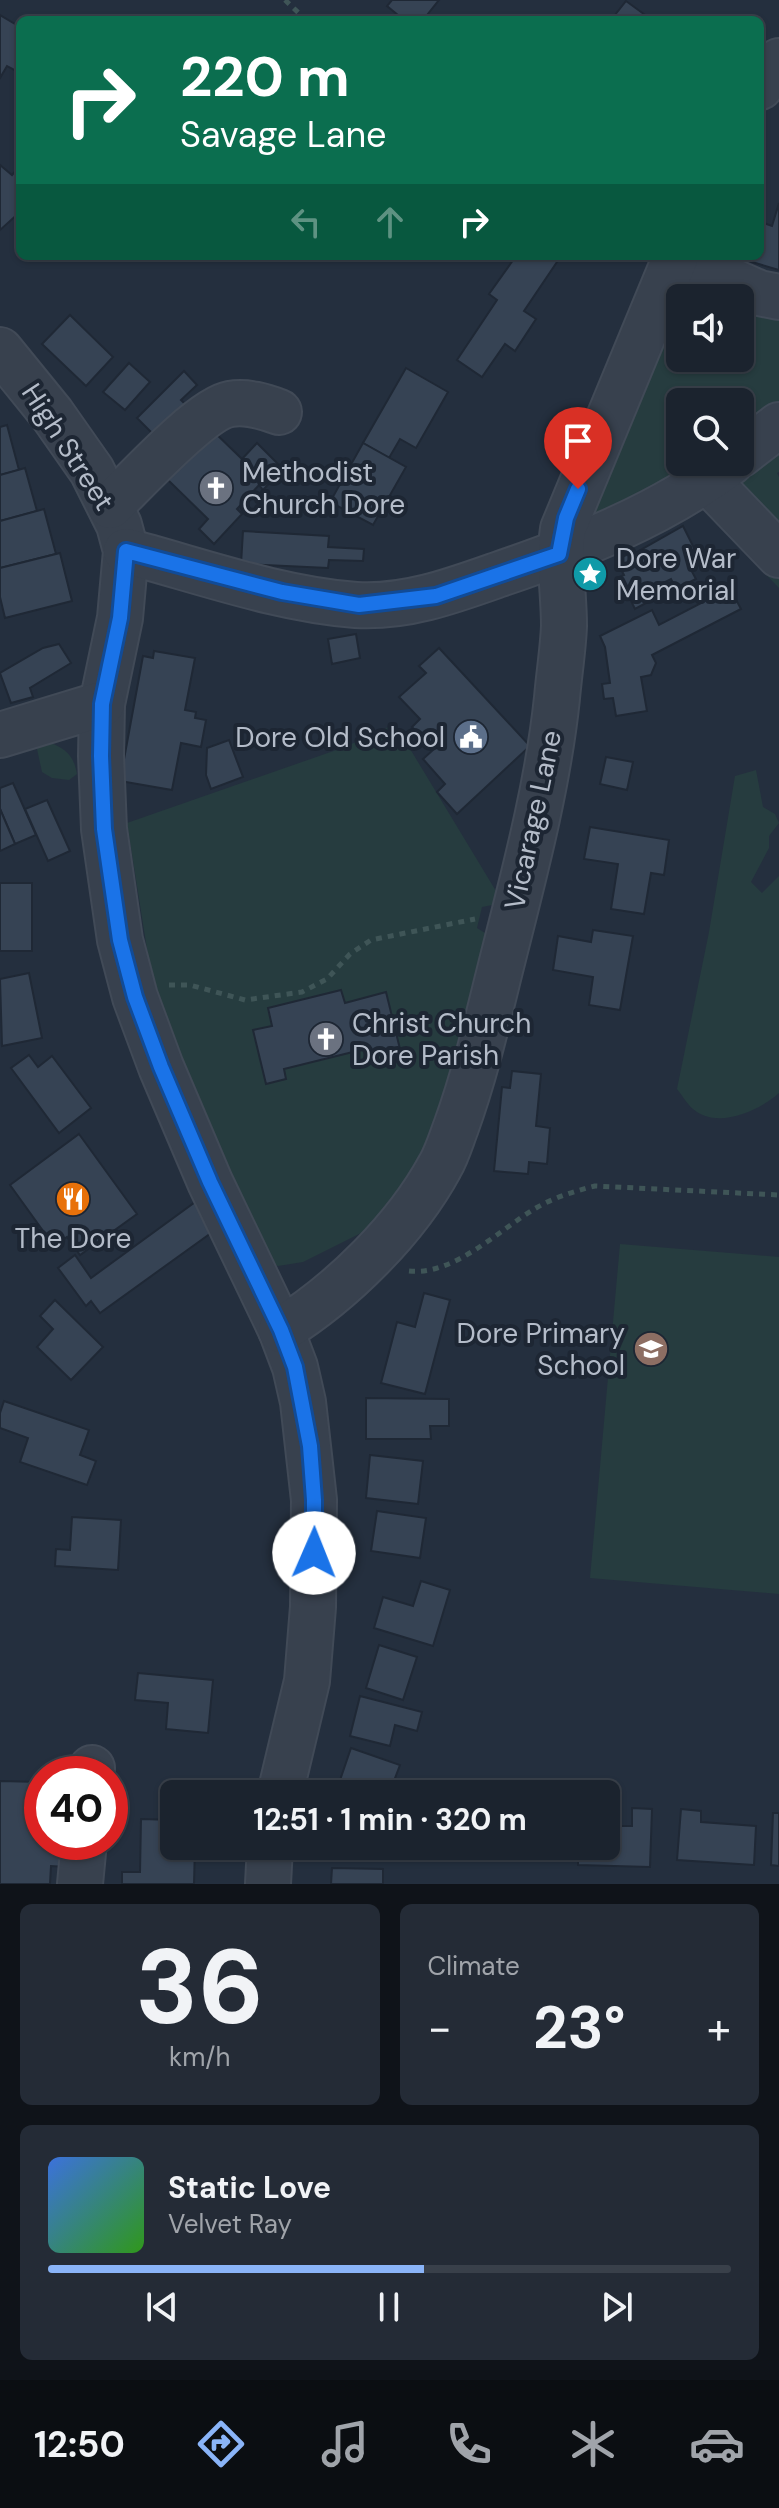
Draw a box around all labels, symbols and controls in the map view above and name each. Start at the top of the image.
text: 220 m [180,40,350,113]
icon: right [48,48,152,152]
text: Savage Lane [180,111,387,158]
icon: left [284,200,328,244]
icon: ahead [368,200,412,244]
icon: right [452,200,496,244]
map controls [666,284,754,476]
button: sound [666,284,754,372]
street label: High Street [13,376,123,518]
button: search [666,388,754,476]
pin [544,407,612,489]
icon: arrive [556,419,600,463]
place label: Methodist Church Dore [242,454,405,523]
church icon: Methodist Church Dore [197,469,235,507]
place label: Dore War Memorial [616,540,736,609]
place icon: Dore War Memorial [571,555,609,593]
public building icon: Dore Old School [452,718,490,756]
place label: Dore Old School [235,719,445,756]
street label: Vicarage Lane [496,727,570,913]
place label: Christ Church Dore Parish [352,1005,531,1074]
church icon: Christ Church Dore Parish [307,1020,345,1058]
restaurant icon: The Dore [54,1180,92,1218]
place label: The Dore [15,1220,131,1257]
place label: Dore Primary School [457,1315,625,1384]
school or university icon: Dore Primary School [632,1330,670,1368]
position arrow [272,1511,356,1595]
speed limit sign: 40 [24,1756,128,1860]
text: 12:51 · 1 min · 320 m [253,1800,527,1839]
text: 36 [135,1920,264,2055]
text: Climate [428,1949,520,1983]
text: 23° [533,1988,626,2067]
text: − [428,1999,452,2057]
text: + [707,1999,731,2057]
text: km/h [169,2040,230,2074]
text: Static Love [168,2168,331,2207]
text: Velvet Ray [168,2207,292,2241]
icon: previous [140,2285,184,2329]
icon: pause [367,2285,411,2329]
icon: next [595,2285,639,2329]
icon: directions [193,2416,249,2472]
icon: music [317,2416,373,2472]
icon: phone [441,2416,497,2472]
icon: climate [565,2416,621,2472]
icon: car [689,2416,745,2472]
text: 12:50 [34,2421,125,2468]

